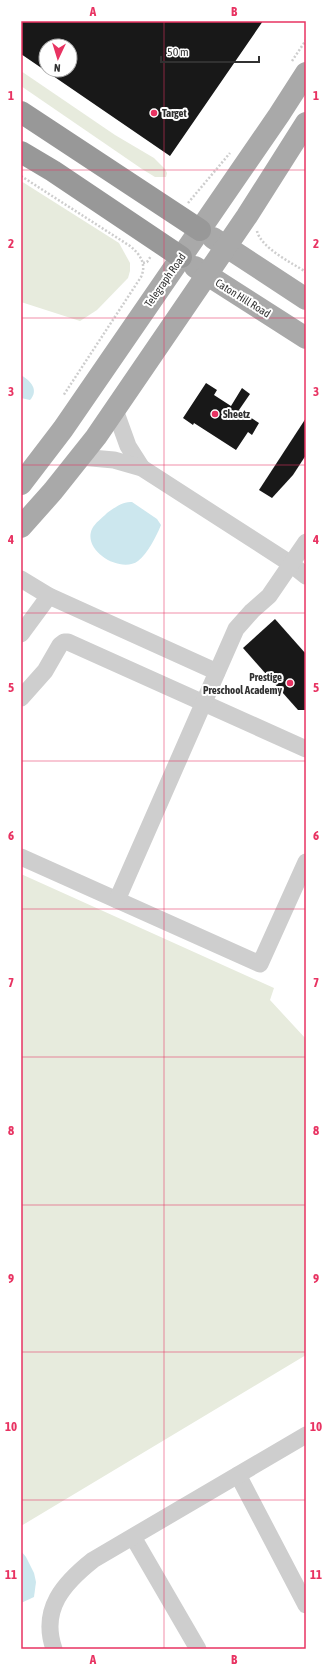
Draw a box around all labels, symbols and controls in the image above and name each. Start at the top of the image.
text: A [89,4,97,19]
text: B [231,4,238,19]
north arrow [38,38,78,78]
scale bar [161,38,259,64]
text: 50 m [167,45,189,59]
text: N [54,62,61,74]
text: 1 [8,88,14,103]
text: 1 [313,88,319,103]
place label: Target [162,107,188,119]
marker: Target [149,108,159,118]
text: 2 [8,236,14,251]
text: 2 [313,236,319,251]
street label: Telegraph Road [142,251,188,309]
street label: Caton Hill Road [213,276,273,320]
text: 3 [8,384,14,399]
text: 3 [313,384,319,399]
place label: Sheetz [223,408,250,420]
marker: Sheetz [210,409,220,419]
text: 4 [7,532,14,547]
text: 4 [312,532,319,547]
place label: Prestige Preschool Academy [203,671,282,696]
marker: Prestige Preschool Academy [285,678,295,688]
text: 5 [8,680,14,695]
text: 5 [313,680,319,695]
text: 6 [8,828,14,843]
text: 6 [313,828,319,843]
text: 7 [8,975,14,990]
text: 7 [313,975,319,990]
text: 8 [8,1123,14,1138]
text: 8 [313,1123,319,1138]
text: 9 [8,1271,14,1286]
text: 9 [313,1271,319,1286]
text: 10 [5,1419,17,1434]
text: 10 [310,1419,322,1434]
text: 11 [5,1567,17,1582]
text: 11 [310,1567,322,1582]
text: A [89,1652,97,1667]
text: B [231,1652,238,1667]

